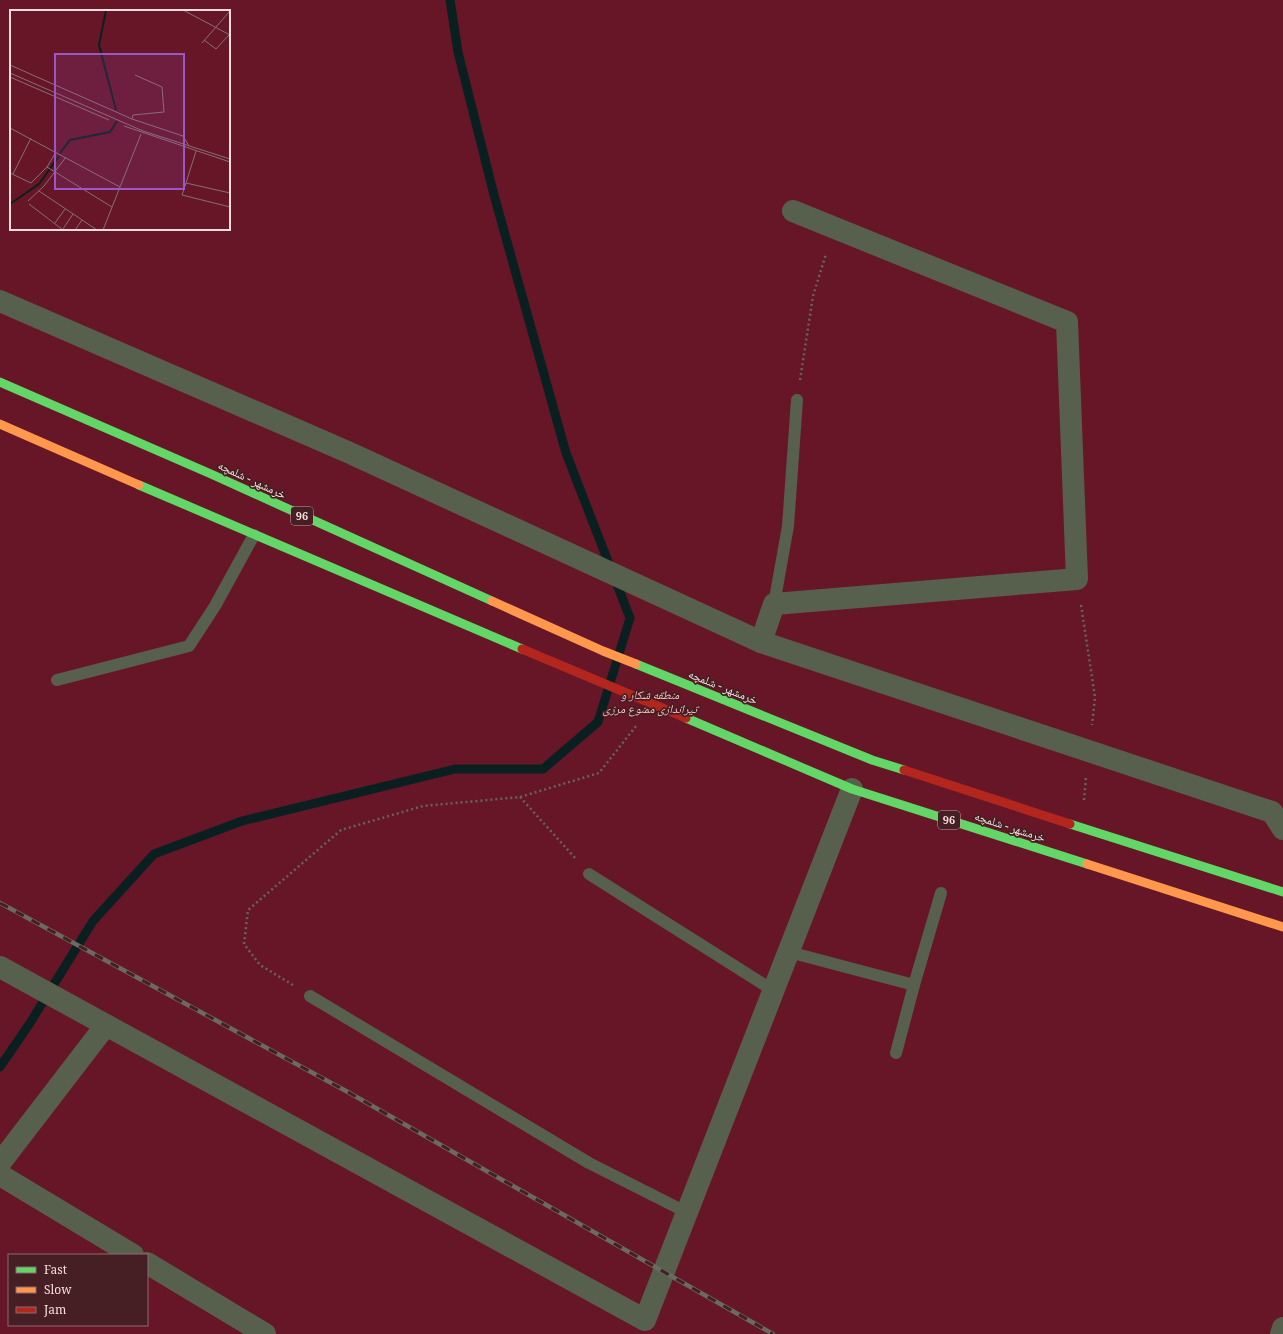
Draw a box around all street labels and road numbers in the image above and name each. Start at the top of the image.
street label: خرمشهر - شلمچه [214,456,289,507]
road number: 96 [291,507,313,525]
street label: خرمشهر - شلمچه [684,665,761,712]
street label: خرمشهر - شلمچه [971,807,1048,850]
road number: 96 [938,811,960,829]

